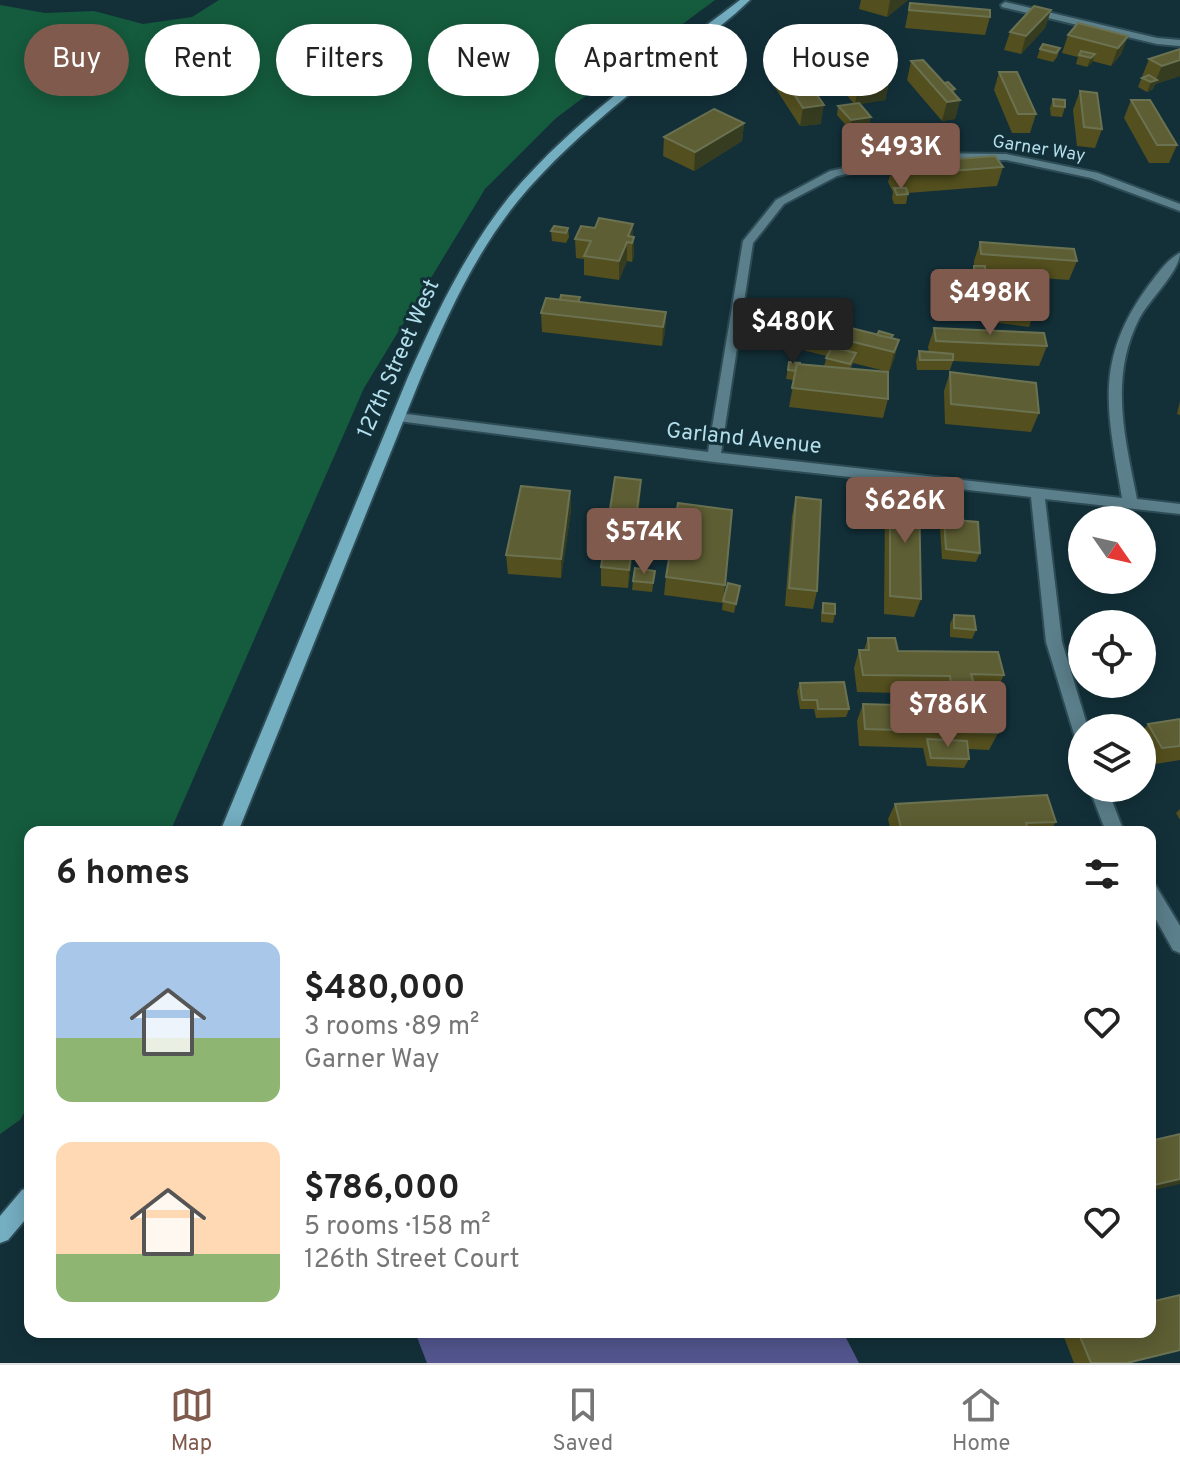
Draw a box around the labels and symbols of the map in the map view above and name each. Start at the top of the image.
pin: $493K [845,123,957,191]
street label: Garner Way [991,131,1087,168]
pin: $498K [934,269,1046,337]
street label: 127th Street West [352,275,446,443]
pin: $480K [737,298,849,366]
street label: Garland Avenue [665,418,823,461]
pin: $626K [849,477,961,545]
north arrow [1068,506,1156,594]
pin: $574K [588,508,700,576]
pin: $786K [892,681,1004,749]

